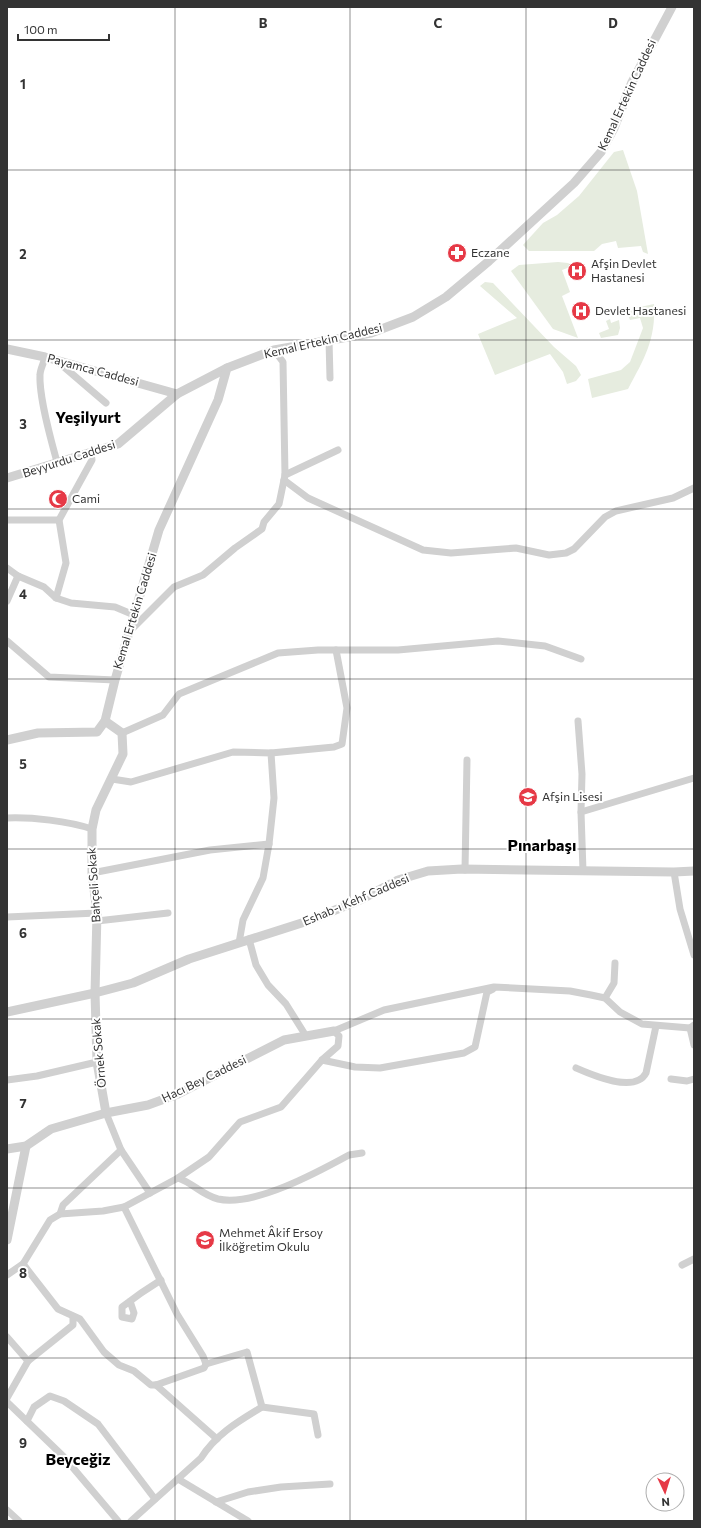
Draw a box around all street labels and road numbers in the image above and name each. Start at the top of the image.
street label: Kemal Ertekin Caddesi [594,37,658,152]
street label: Kemal Ertekin Caddesi [262,320,383,360]
street label: Payamca Caddesi [46,350,141,388]
street label: Beyyurdu Caddesi [20,436,117,480]
street label: Kemal Ertekin Caddesi [110,551,158,671]
street label: Bahçeli Sokak [83,847,103,923]
street label: Eshab-ı Kehf Caddesi [300,870,411,928]
street label: Örnek Sokak [88,1017,108,1089]
street label: Hacı Bey Caddesi [159,1052,248,1105]

